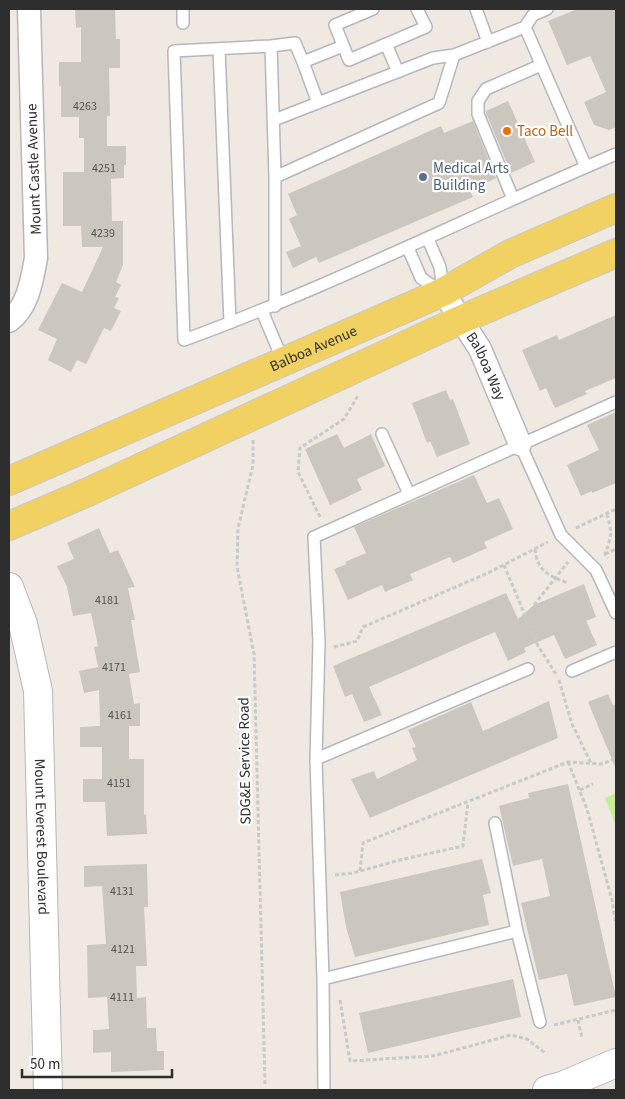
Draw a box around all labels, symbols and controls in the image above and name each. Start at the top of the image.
house number: 4263 [73,98,97,115]
street label: Mount Castle Avenue [21,103,47,235]
place label: Taco Bell [517,121,573,142]
marker: Taco Bell [501,125,513,137]
place label: Medical Arts Building [433,158,509,196]
house number: 4251 [92,160,116,177]
marker: Medical Arts Building [417,171,429,183]
house number: 4239 [91,225,115,242]
street label: Balboa Avenue [266,320,360,377]
street label: Balboa Way [461,328,511,403]
house number: 4181 [95,592,119,609]
house number: 4171 [102,659,126,676]
street label: SDG&E Service Road [233,697,257,825]
house number: 4161 [108,707,132,724]
street label: Mount Everest Boulevard [29,758,54,915]
house number: 4151 [107,775,131,792]
house number: 4131 [110,883,134,900]
house number: 4121 [111,941,135,958]
house number: 4111 [110,989,134,1006]
scale bar [22,1046,172,1078]
text: 50 m [30,1054,60,1075]

